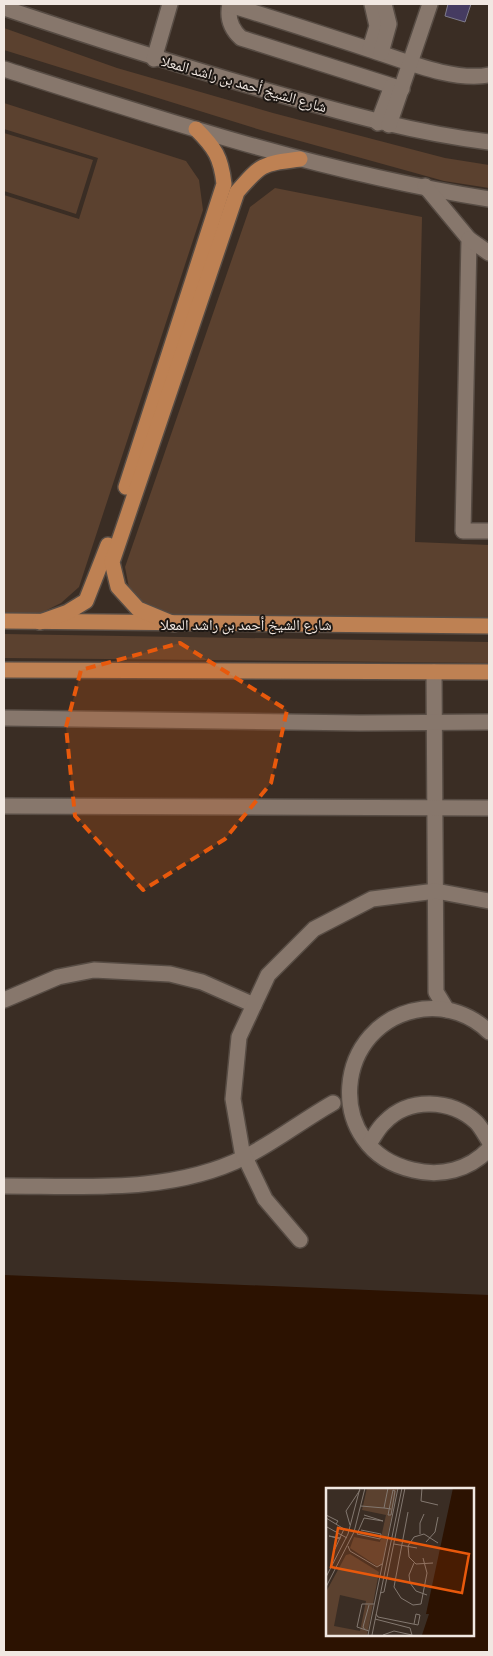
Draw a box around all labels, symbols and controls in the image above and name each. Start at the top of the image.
street label: شارع الشيخ أحمد بن راشد المعلا [159,52,329,117]
street label: شارع الشيخ أحمد بن راشد المعلا [160,616,332,635]
inset map [326,1488,473,1636]

